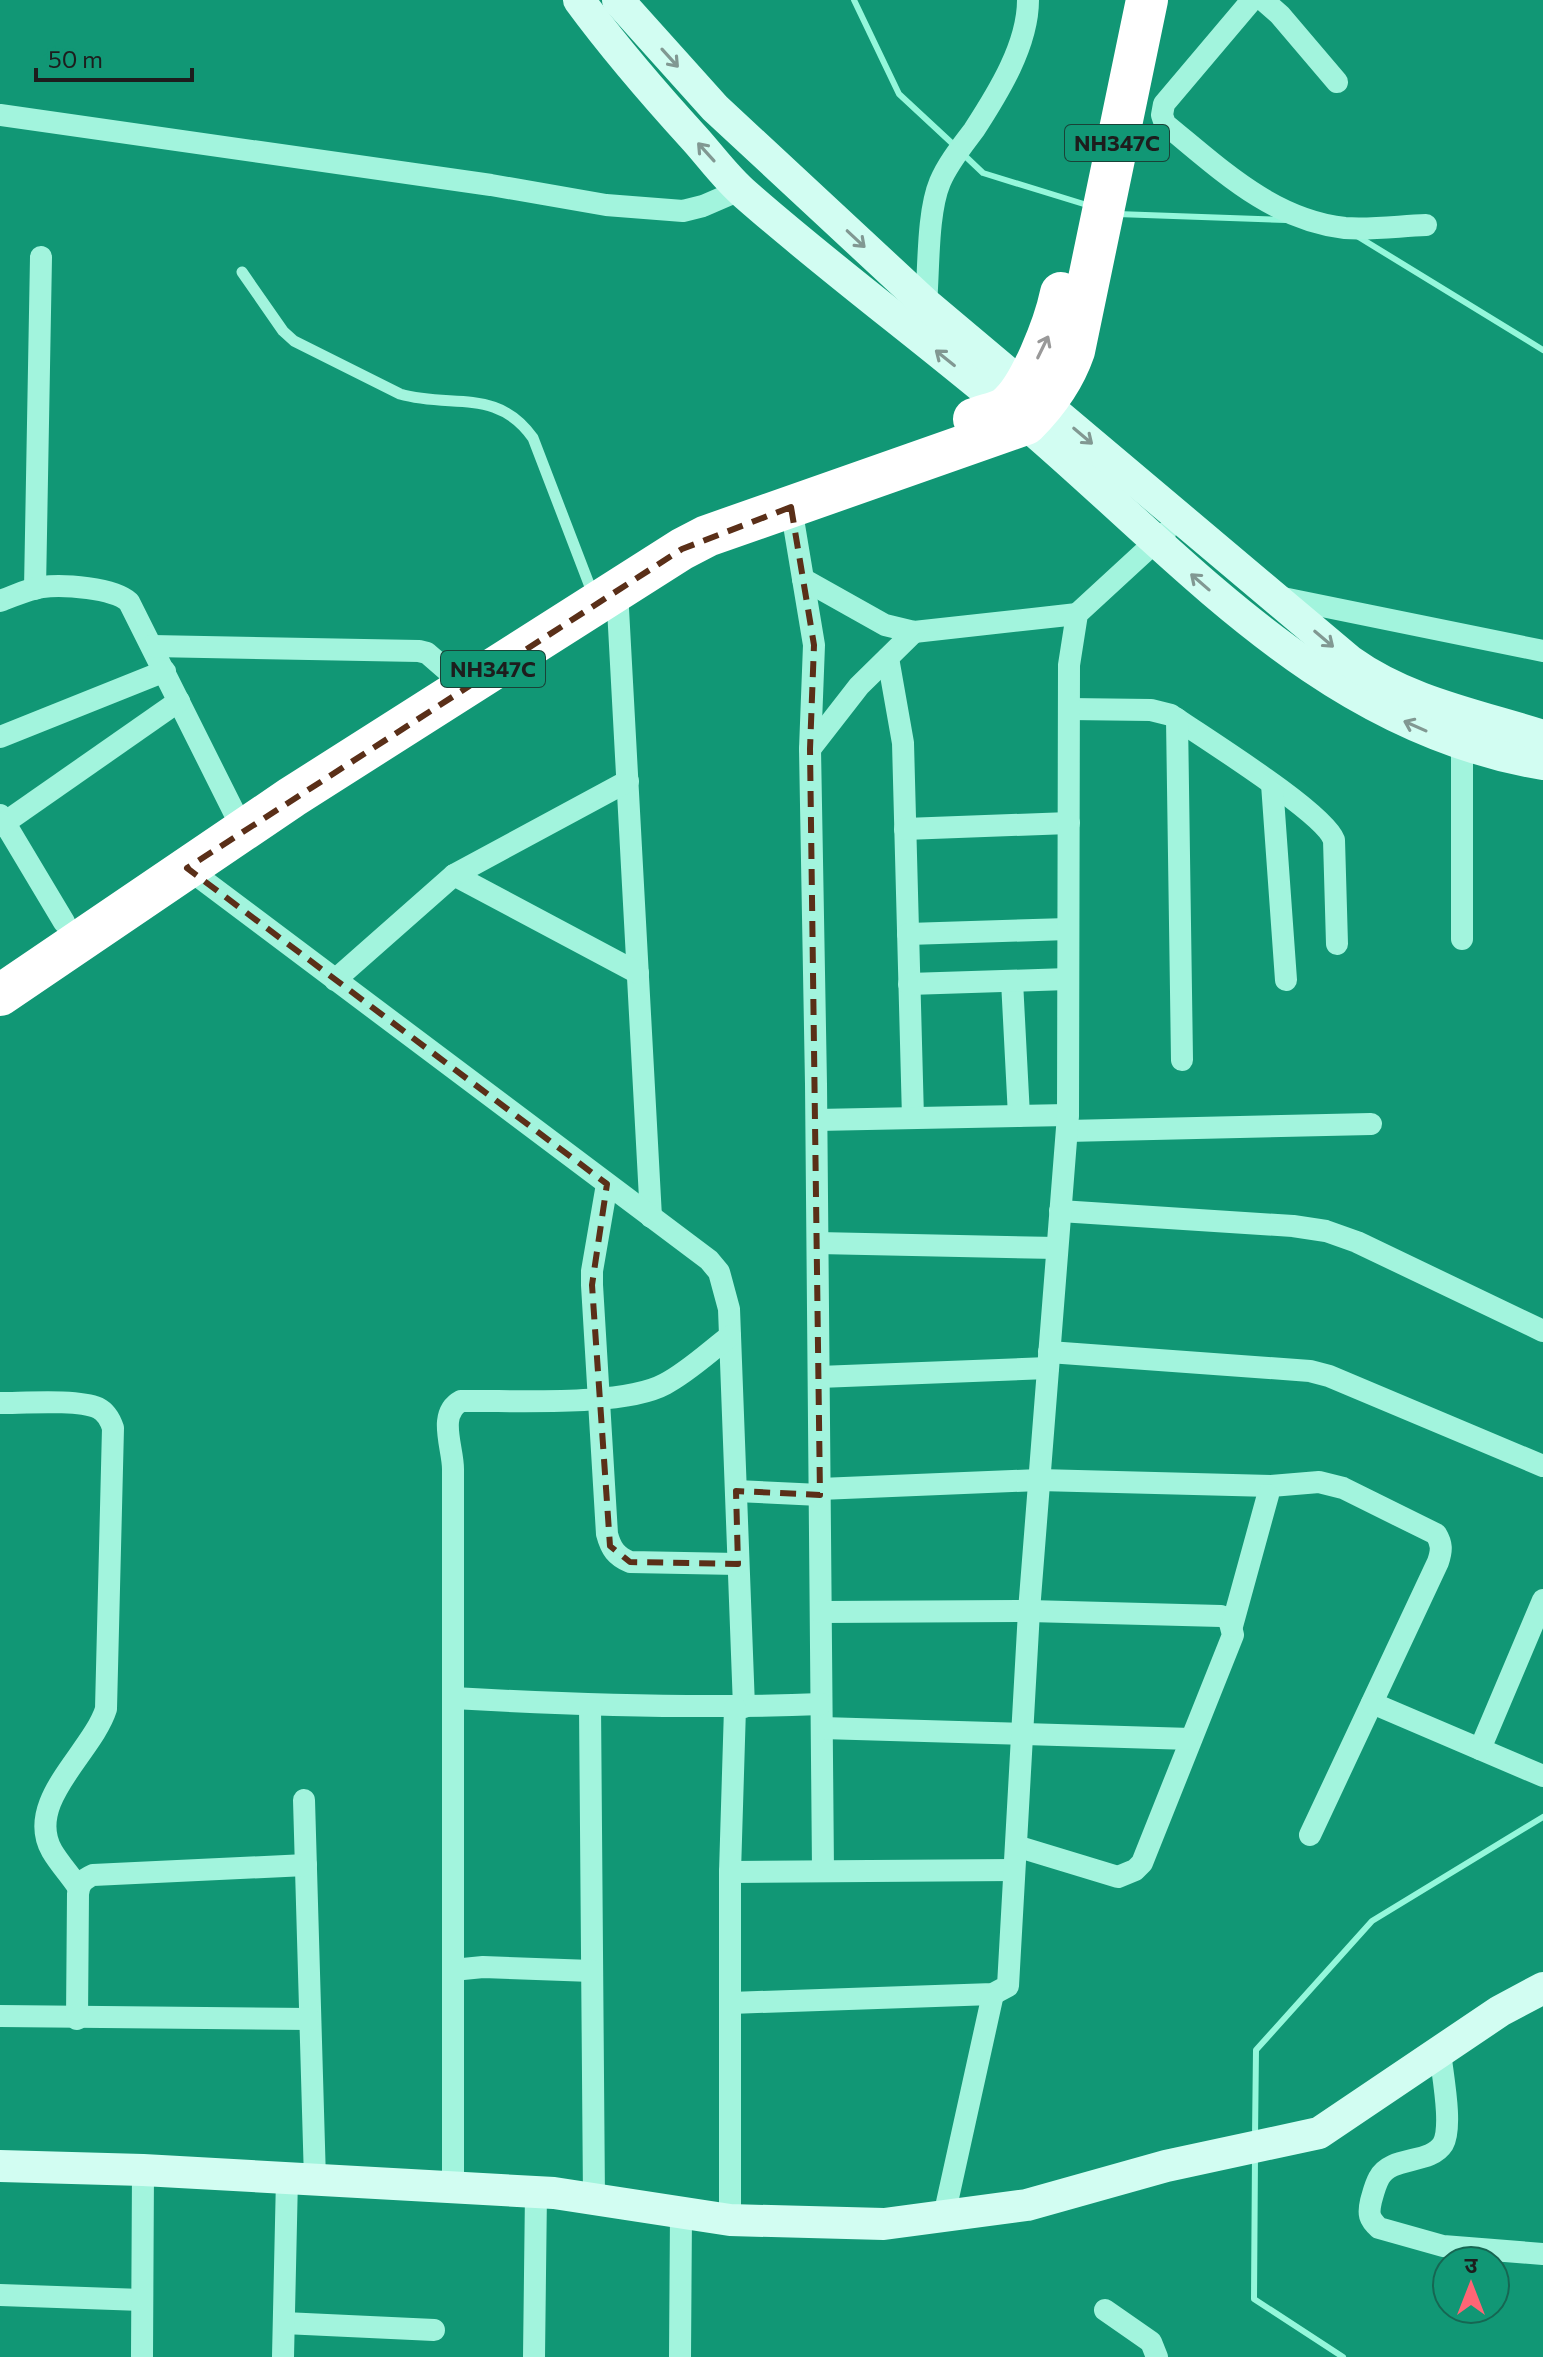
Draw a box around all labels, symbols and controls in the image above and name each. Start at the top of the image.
scale bar [36,32,192,82]
text: 50 m [48,44,103,73]
one-way arrow [661,47,679,67]
road number: NH347C [1065,125,1169,161]
one-way arrow [698,142,716,162]
one-way arrow [846,230,866,249]
one-way arrow [1036,336,1051,360]
one-way arrow [935,349,956,367]
one-way arrow [1072,427,1092,445]
one-way arrow [1190,573,1210,591]
one-way arrow [1314,630,1334,648]
road number: NH347C [441,651,545,687]
one-way arrow [1403,717,1428,732]
north arrow [1431,2245,1511,2325]
text: उ [1465,2251,1479,2278]

